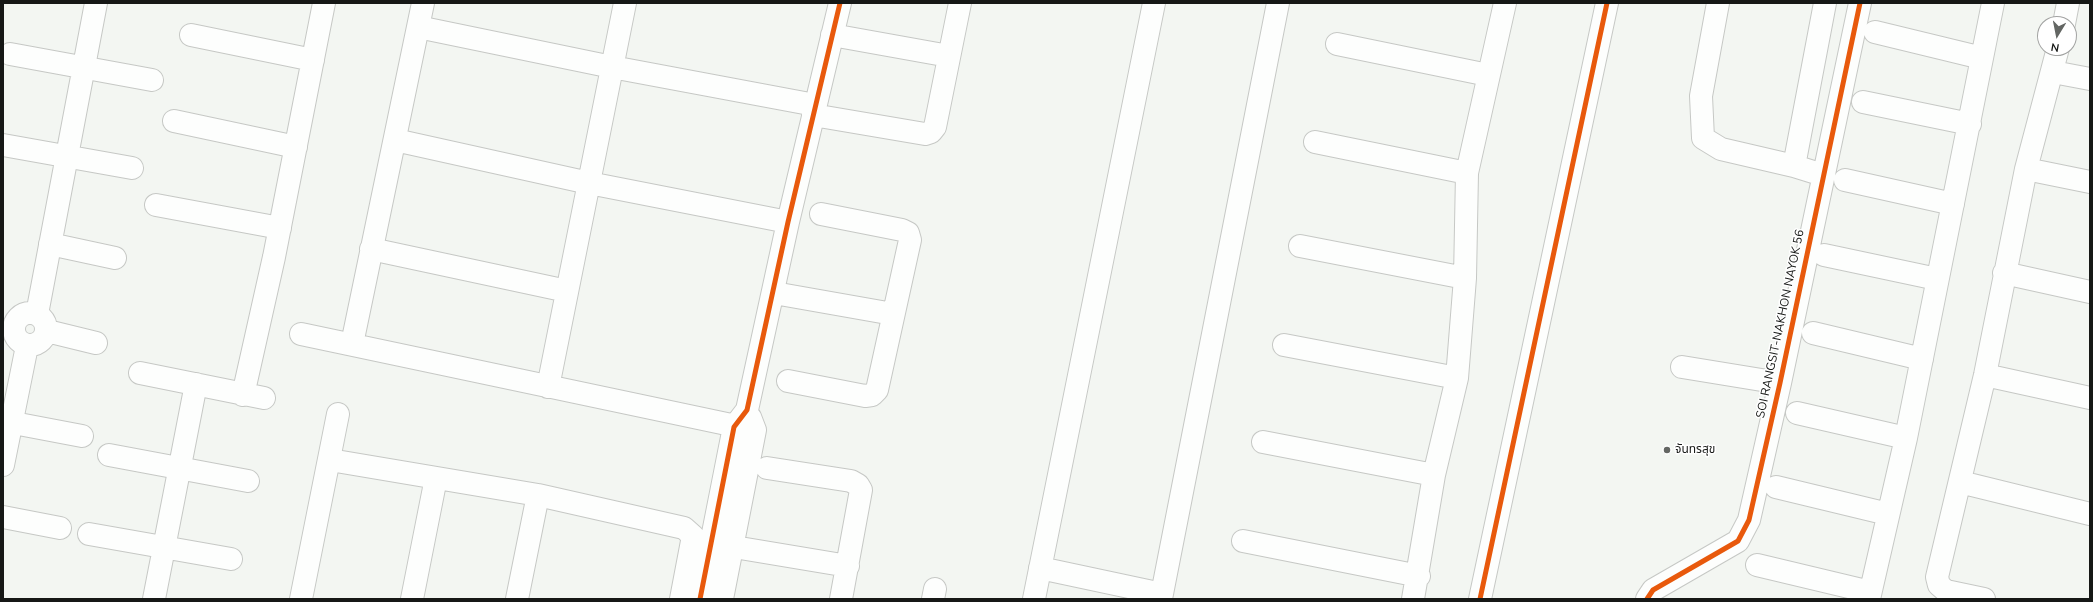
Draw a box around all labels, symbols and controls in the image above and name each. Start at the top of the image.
north arrow [2037,16,2077,56]
text: N [2050,39,2060,55]
street label: SOI RANGSIT-NAKHON NAYOK 56 [1754,228,1808,420]
place label: จันทรสุข [1675,443,1715,457]
marker: จันทรสุข [1662,445,1672,455]

